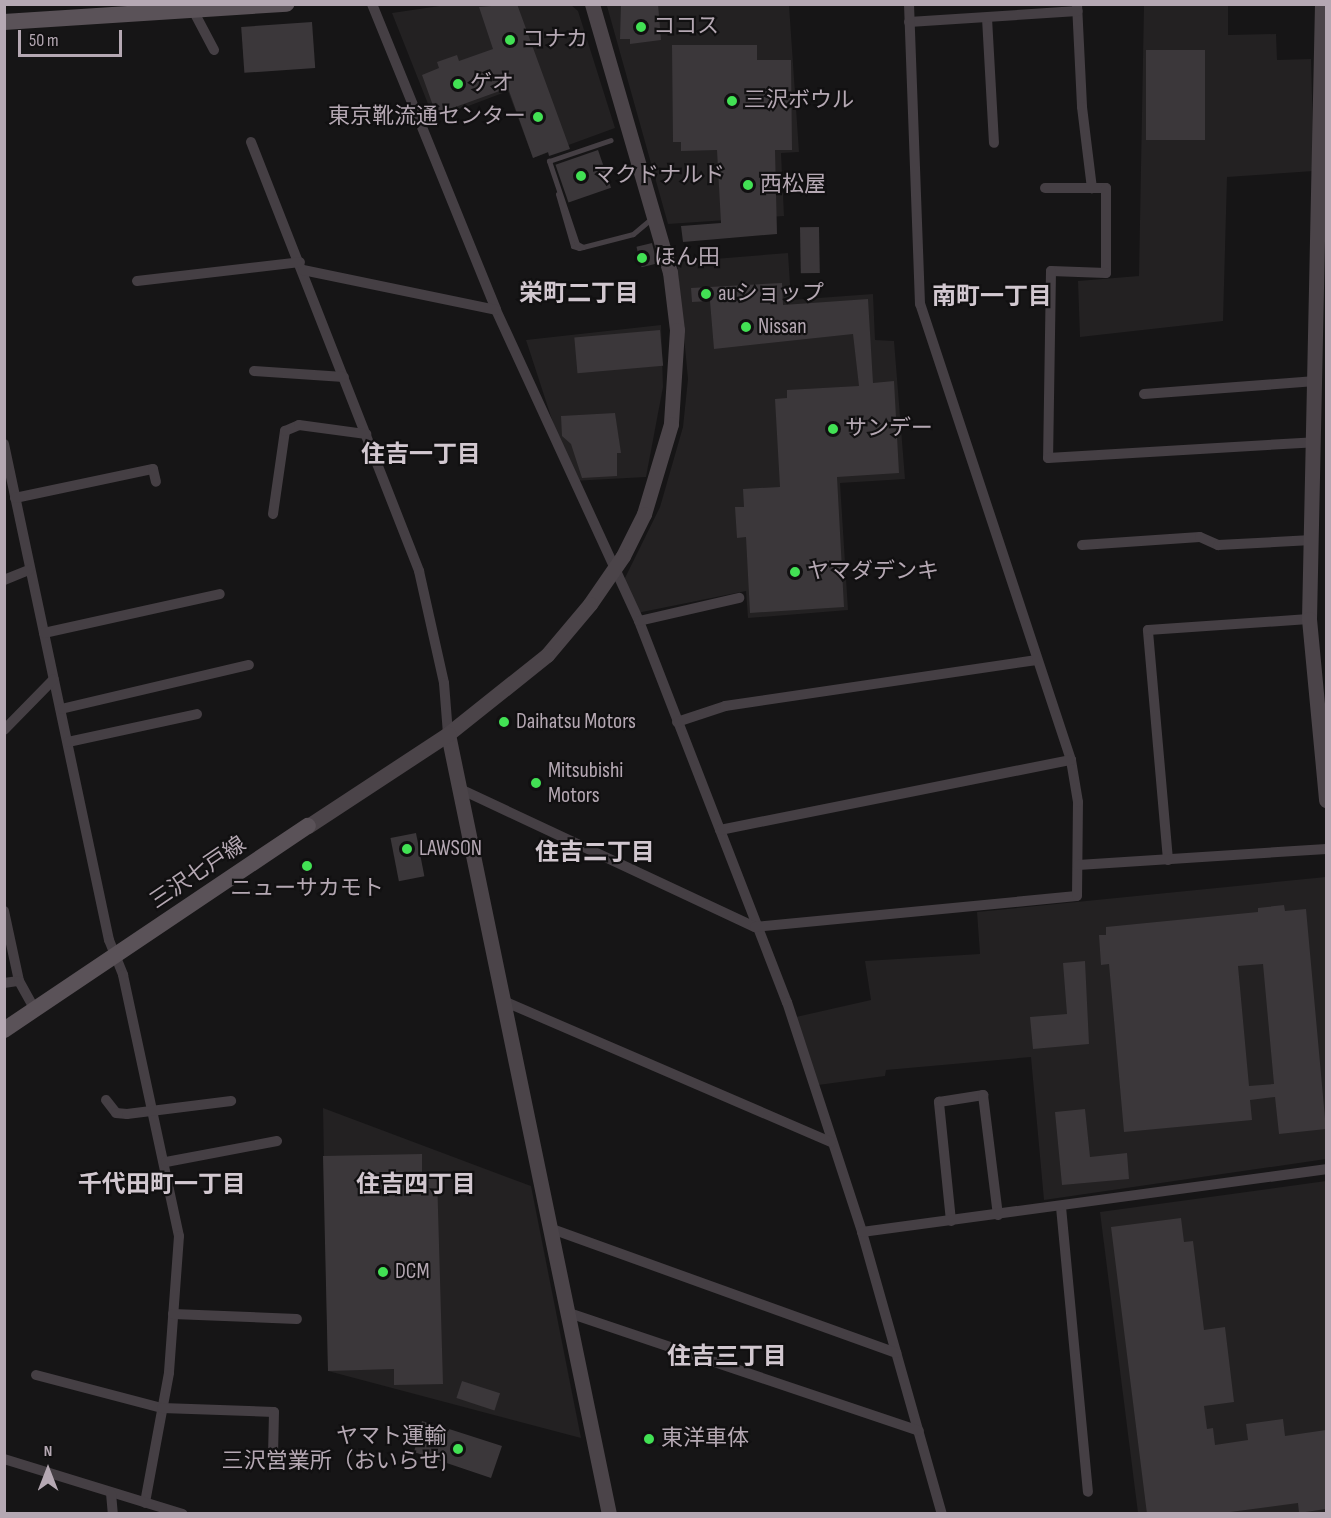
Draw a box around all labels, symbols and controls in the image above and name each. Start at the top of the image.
place label: ココス [653,14,719,40]
scale bar [21,18,124,56]
marker: ココス [634,20,648,34]
place label: コナカ [522,27,588,53]
text: 50 m [29,30,59,51]
marker: コナカ [503,33,517,47]
place label: ゲオ [470,71,514,97]
marker: ゲオ [451,77,465,91]
place label: 三沢ボウル [744,88,854,114]
marker: 三沢ボウル [725,94,739,108]
place label: 東京靴流通センター [328,104,526,130]
marker: 東京靴流通センター [531,110,545,124]
place label: マクドナルド [593,163,725,189]
marker: マクドナルド [574,169,588,183]
place label: 西松屋 [760,172,826,198]
marker: 西松屋 [741,178,755,192]
place label: ほん田 [654,245,720,271]
marker: ほん田 [635,251,649,265]
district label: 栄町二丁目 [519,280,639,308]
place label: auショップ [718,281,824,307]
district label: 南町一丁目 [932,283,1052,311]
marker: auショップ [699,287,713,301]
place label: Nissan [758,314,807,340]
marker: Nissan [739,320,753,334]
place label: サンデー [845,416,933,442]
marker: サンデー [826,422,840,436]
district label: 住吉一丁目 [361,441,481,469]
place label: ヤマダデンキ [807,559,939,585]
marker: ヤマダデンキ [788,565,802,579]
place label: Daihatsu Motors [516,709,636,735]
marker: Daihatsu Motors [497,715,511,729]
place label: Mitsubishi Motors [548,757,623,808]
marker: Mitsubishi Motors [529,776,543,790]
street label: 三沢七戸線 [145,831,251,915]
place label: LAWSON [419,836,482,862]
district label: 住吉二丁目 [535,839,655,867]
marker: LAWSON [400,842,414,856]
marker: ニューサカモト [300,859,314,873]
place label: ニューサカモト [230,876,384,902]
district label: 千代田町一丁目 [78,1171,246,1199]
district label: 住吉四丁目 [356,1171,476,1199]
place label: DCM [395,1259,430,1285]
marker: DCM [376,1265,390,1279]
district label: 住吉三丁目 [667,1343,787,1371]
place label: ヤマト運輸 三沢営業所（おいらせ) [221,1423,446,1474]
place label: 東洋車体 [661,1426,749,1452]
marker: 東洋車体 [642,1432,656,1446]
north arrow [18,1440,78,1500]
text: N [44,1442,52,1461]
marker: ヤマト運輸 三沢営業所（おいらせ) [451,1442,465,1456]

